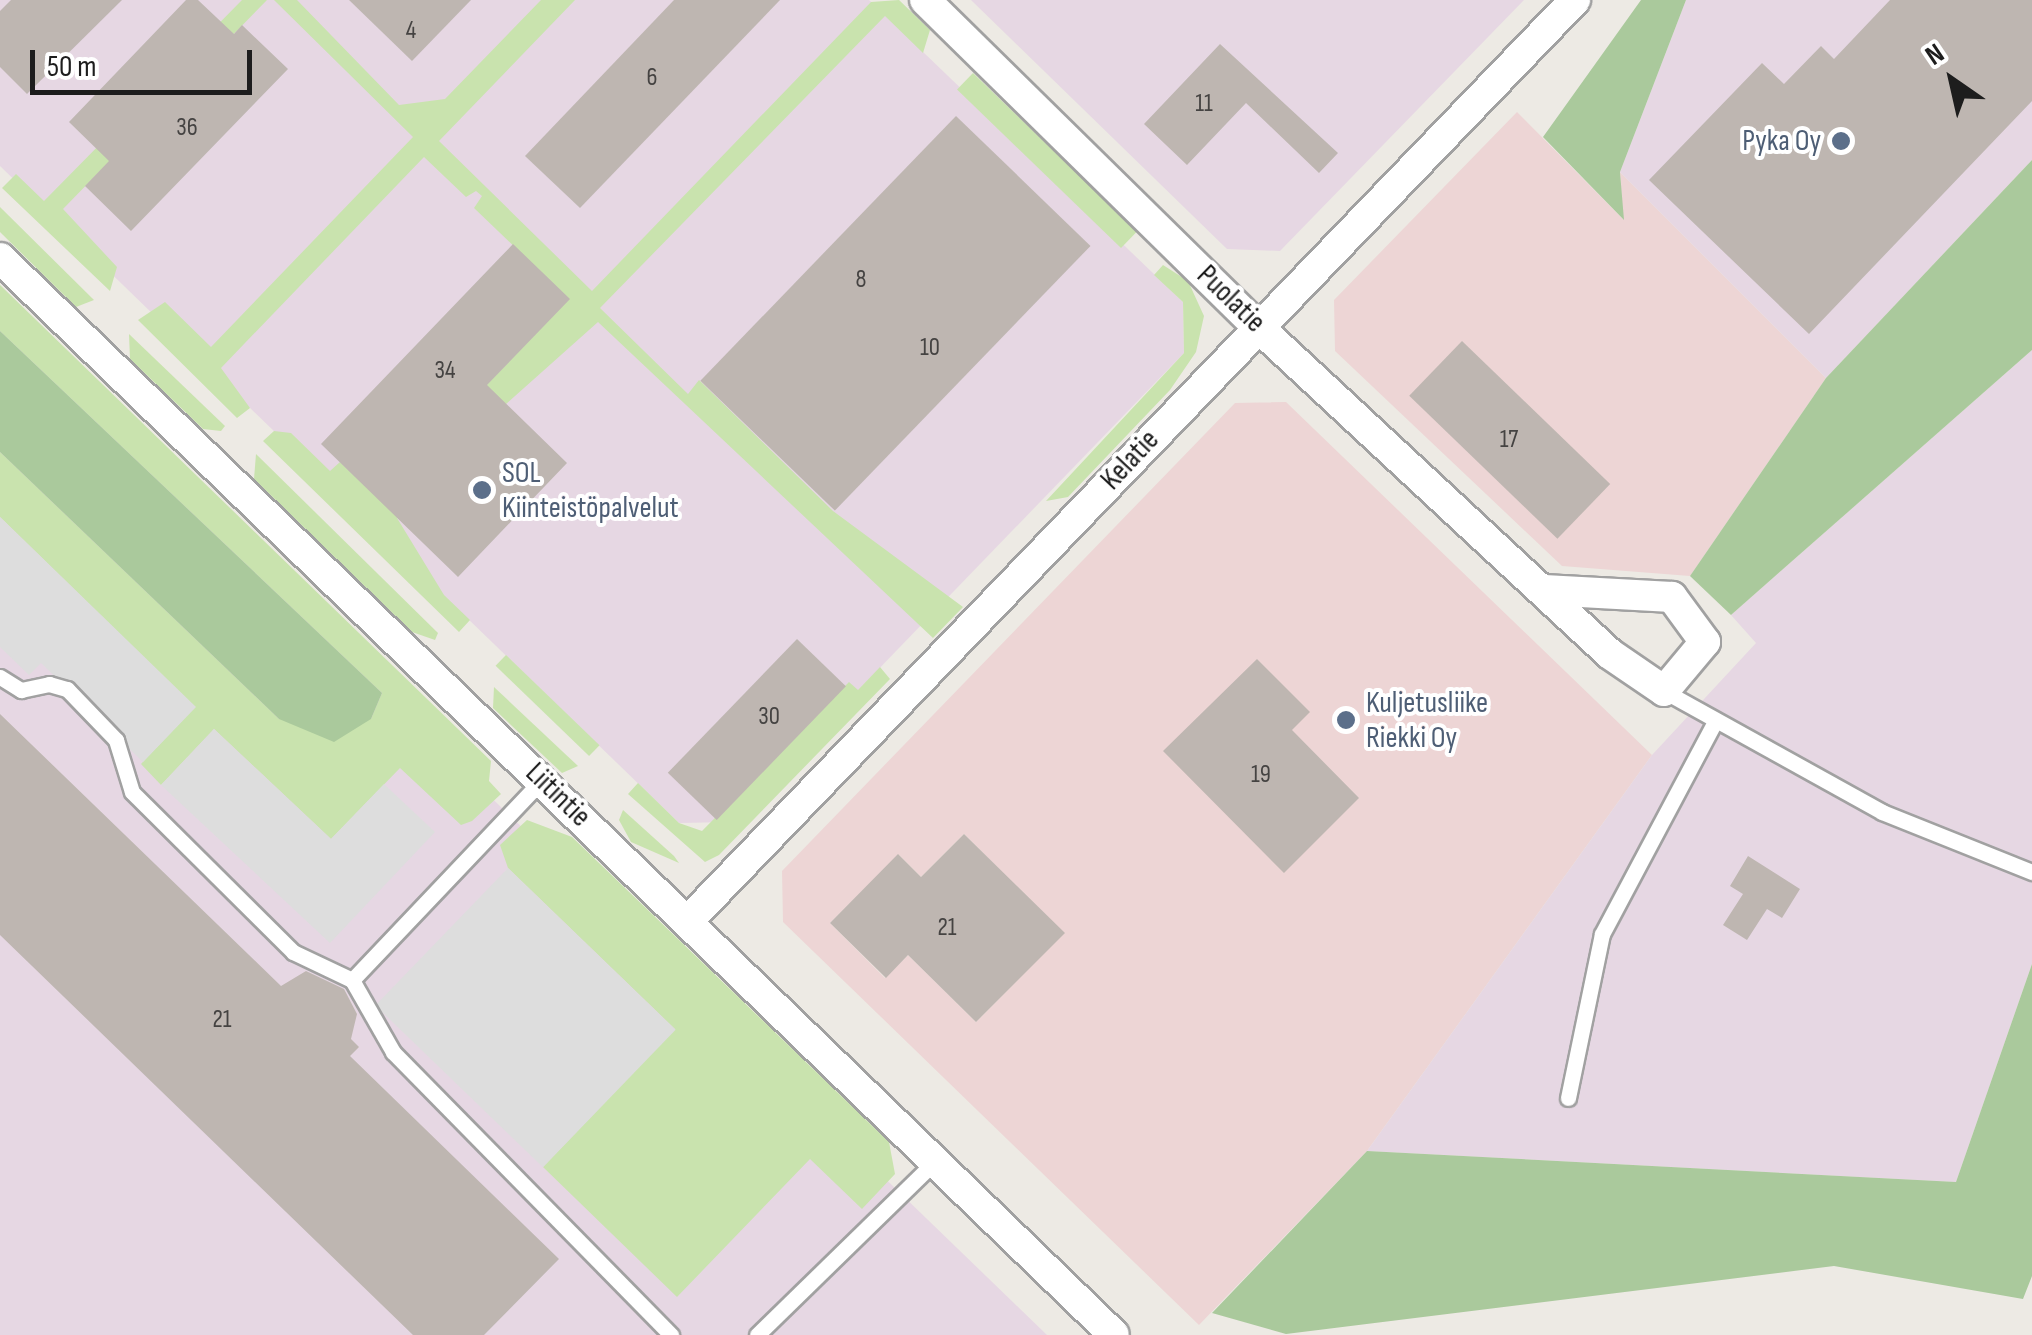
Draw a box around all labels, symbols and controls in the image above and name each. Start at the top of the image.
house number: 4 [406,16,416,46]
scale bar [35,30,258,92]
north arrow [1902,30,2002,130]
text: N [1920,37,1950,73]
text: 50 m [47,49,96,85]
house number: 6 [647,63,657,93]
house number: 11 [1195,89,1213,119]
house number: 36 [176,113,198,143]
place label: Pyka Oy [1742,123,1821,159]
marker: Pyka Oy [1830,130,1852,152]
street label: Puolatie [1189,258,1273,340]
house number: 8 [856,265,866,295]
house number: 10 [920,333,940,363]
house number: 34 [435,356,455,386]
street label: Kelatie [1093,422,1167,498]
house number: 17 [1500,425,1518,455]
place label: SOL Kiinteistöpalvelut [502,455,679,526]
marker: SOL Kiinteistöpalvelut [471,479,493,501]
place label: Kuljetusliike Riekki Oy [1366,685,1488,756]
house number: 30 [758,702,780,732]
marker: Kuljetusliike Riekki Oy [1335,709,1357,731]
street label: Liitintie [518,755,598,835]
house number: 19 [1251,760,1271,790]
house number: 21 [937,913,957,943]
house number: 21 [212,1005,232,1035]

